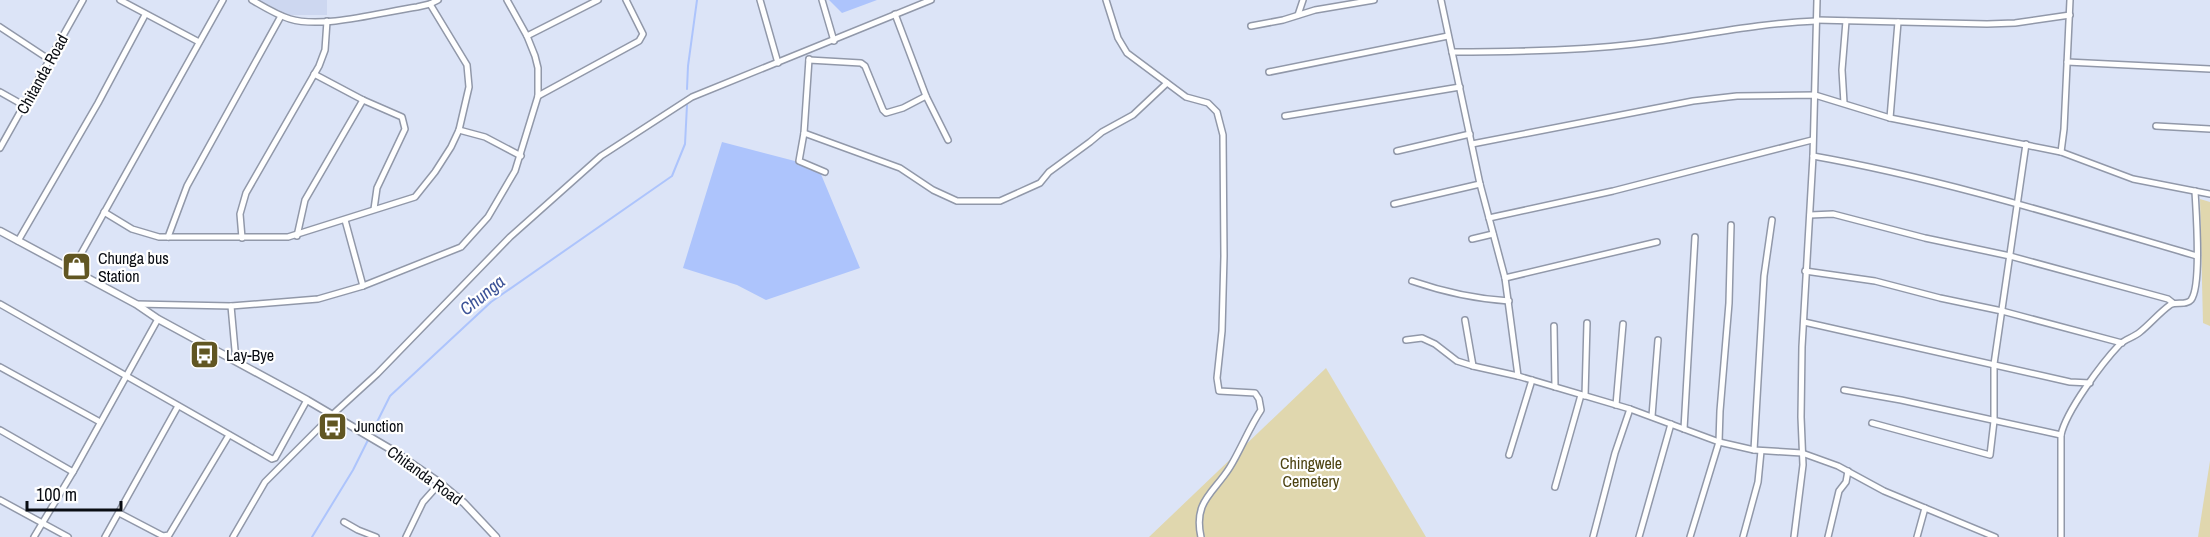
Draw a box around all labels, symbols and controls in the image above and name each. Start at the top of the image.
street label: Chitanda Road [11,30,73,118]
place label: Chunga bus Station [98,247,169,287]
shop icon: Chunga bus Station [61,251,93,283]
water label: Chunga [454,269,510,321]
bus stop icon: Lay-Bye [189,339,221,371]
place label: Lay-Bye [226,344,274,366]
bus stop icon: Junction [317,410,349,442]
place label: Junction [354,415,404,437]
street label: Chitanda Road [383,440,467,510]
park label: Chingwele Cemetery [1280,452,1342,492]
scale bar [27,474,122,512]
text: 100 m [36,482,77,507]

